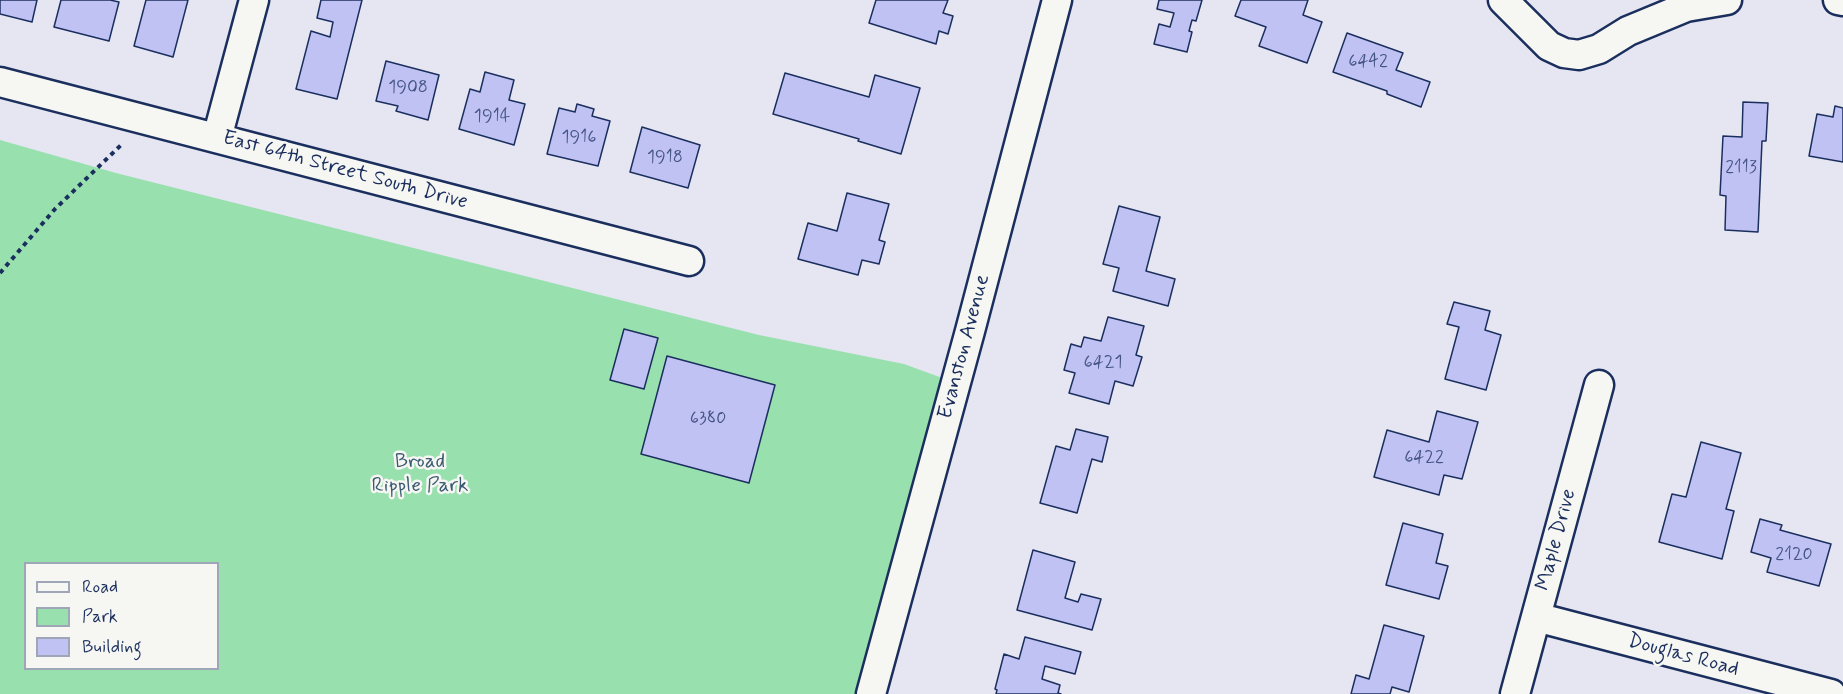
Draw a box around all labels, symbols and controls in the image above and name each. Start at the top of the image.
house number: 6442 [1348,51,1388,73]
house number: 1908 [388,77,428,99]
house number: 1914 [474,106,510,128]
street label: East 64th Street South Drive [220,126,470,216]
house number: 1916 [562,127,596,149]
house number: 1918 [647,147,683,169]
house number: 2113 [1725,157,1757,179]
street label: Evanston Avenue [934,272,996,422]
house number: 6421 [1084,352,1122,374]
house number: 6380 [690,408,726,430]
house number: 6422 [1404,447,1444,469]
park label: Broad Ripple Park [372,450,468,500]
street label: Maple Drive [1531,486,1583,594]
house number: 2120 [1775,544,1813,566]
legend [24,562,219,670]
text: Road [82,575,118,599]
text: Park [82,605,118,629]
street label: Douglas Road [1625,629,1741,683]
text: Building [82,635,142,659]

